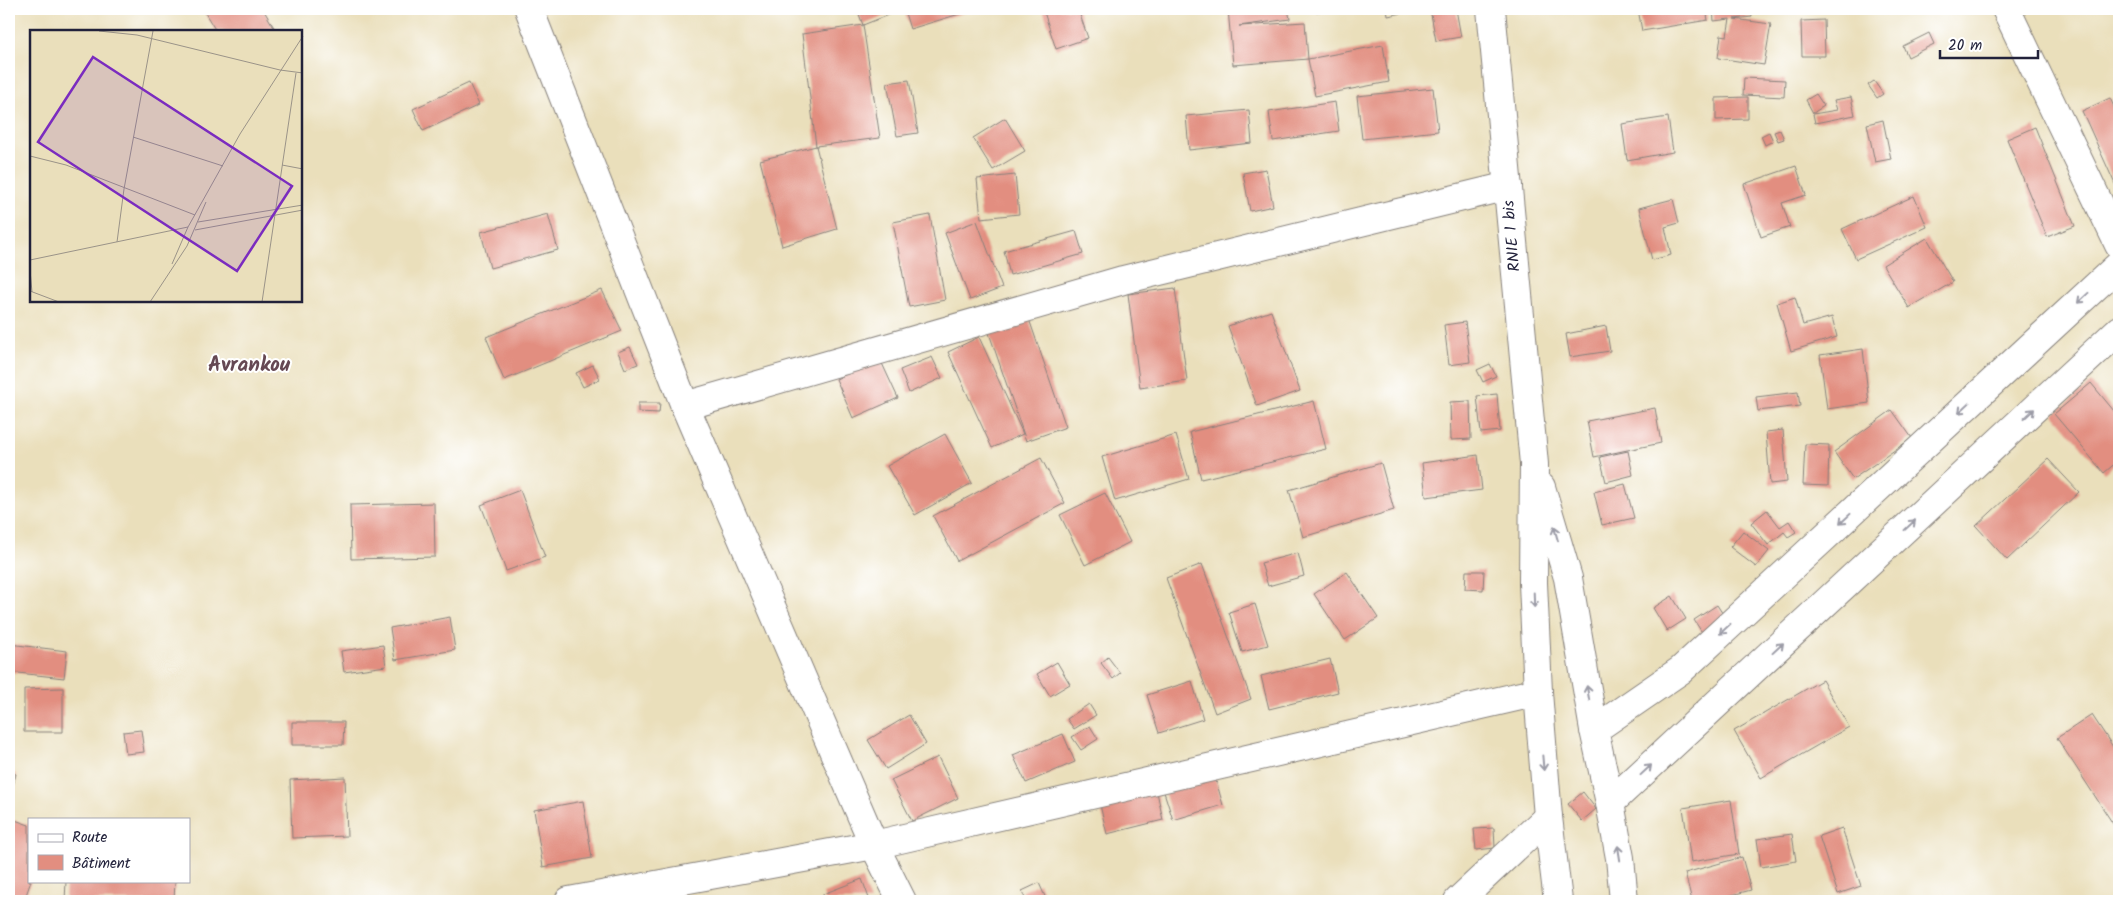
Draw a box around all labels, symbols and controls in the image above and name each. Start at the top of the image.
scale bar [1940,28,2038,60]
inset map [30,30,302,302]
text: 20 m [1948,34,1982,58]
street label: RNIE 1 bis [1496,199,1528,273]
one-way arrow [2077,292,2090,304]
district label: Avrankou [208,349,291,382]
one-way arrow [1958,402,1971,414]
one-way arrow [2023,408,2035,420]
one-way arrow [1838,513,1851,525]
one-way arrow [1904,519,1917,531]
one-way arrow [1550,527,1560,543]
one-way arrow [1529,592,1539,608]
one-way arrow [1719,623,1732,635]
one-way arrow [1772,642,1785,654]
one-way arrow [1582,686,1592,702]
one-way arrow [1539,754,1548,770]
one-way arrow [1640,764,1653,776]
legend [28,818,190,882]
text: Route [72,826,108,850]
one-way arrow [1613,845,1623,861]
text: Bâtiment [72,852,131,876]

